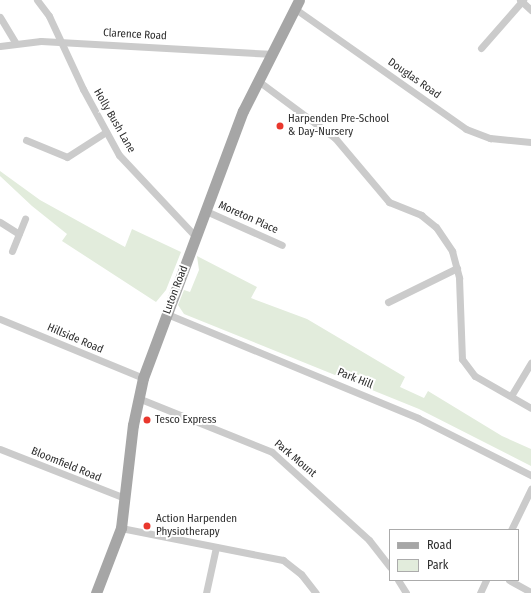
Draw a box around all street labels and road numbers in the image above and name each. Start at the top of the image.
street label: Clarence Road [103,27,167,43]
street label: Douglas Road [385,56,443,102]
street label: Holly Bush Lane [90,87,138,155]
street label: Moreton Place [216,199,280,237]
street label: Luton Road [161,264,191,316]
street label: Hillside Road [45,321,105,357]
street label: Park Hill [335,366,375,392]
street label: Park Mount [271,438,319,480]
street label: Bloomfield Road [29,445,103,485]

